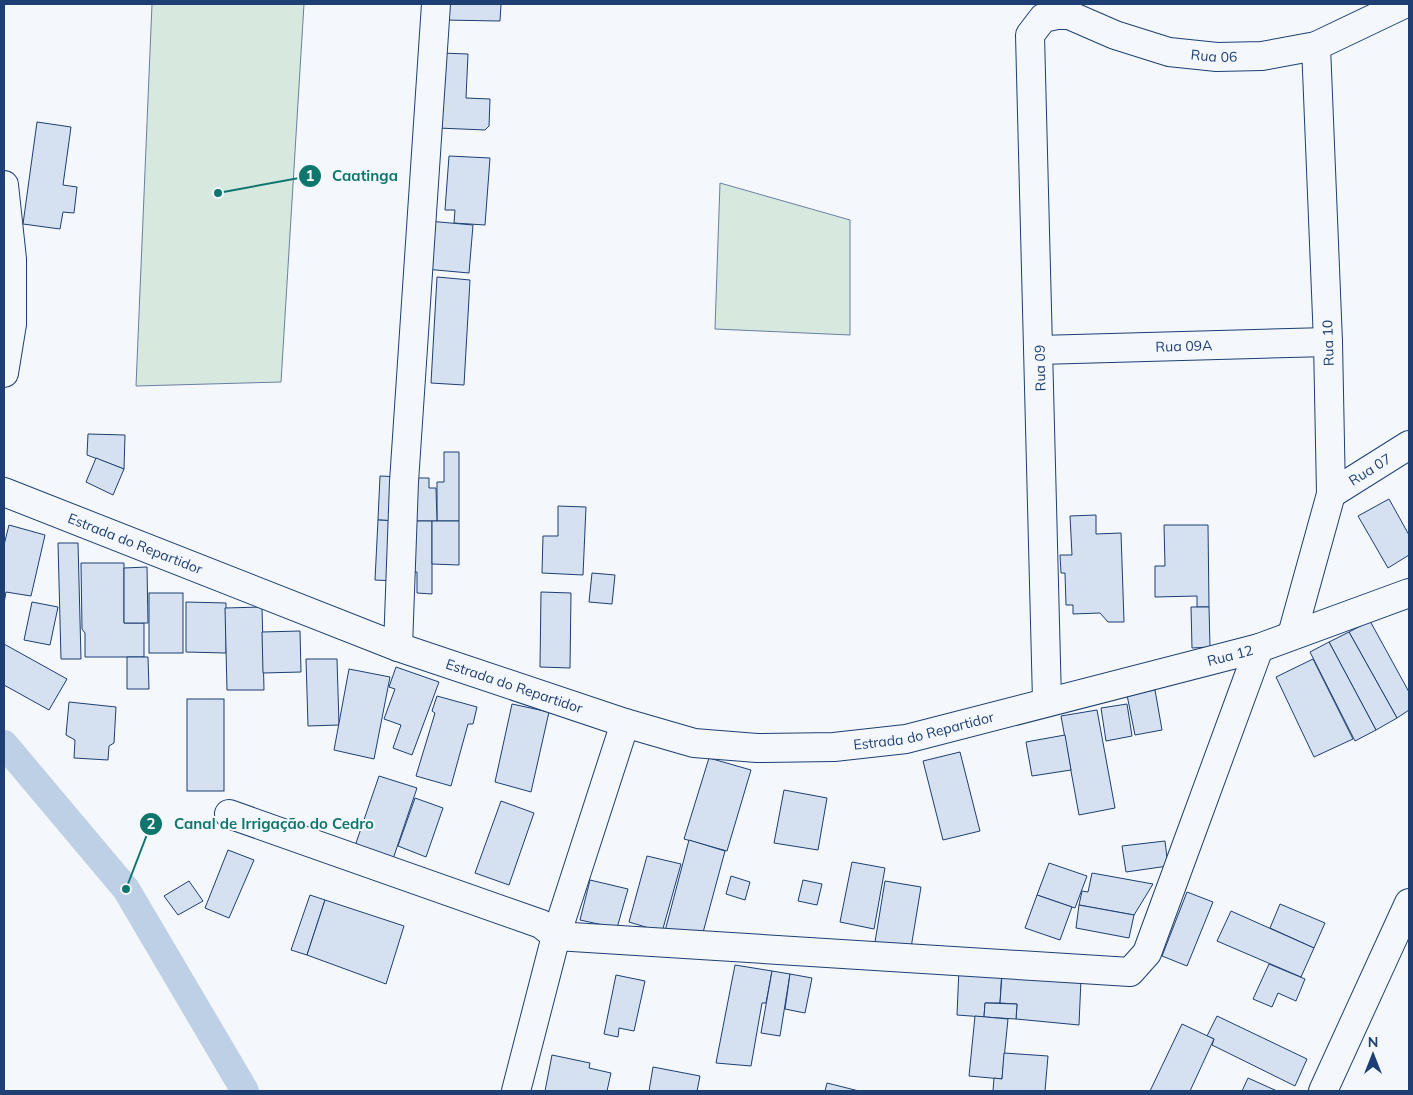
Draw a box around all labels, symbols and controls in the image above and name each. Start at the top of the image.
street label: Rua 06 [1190,45,1238,66]
callout: Caatinga [297,161,408,191]
text: 1 [305,166,315,185]
text: Caatinga [332,166,398,185]
street label: Rua 10 [1318,319,1338,367]
street label: Rua 09A [1155,336,1213,356]
street label: Rua 09 [1031,345,1049,391]
street label: Rua 07 [1345,449,1394,490]
street label: Estrada do Repartidor [65,509,206,579]
street label: Rua 12 [1205,641,1255,670]
street label: Estrada do Repartidor [444,655,586,717]
street label: Estrada do Repartidor [853,708,997,754]
callout: Canal de Irrigação do Cedro [139,809,384,839]
text: 2 [146,814,156,833]
text: Canal de Irrigação do Cedro [174,814,374,833]
north arrow [1348,1030,1398,1080]
text: N [1368,1033,1378,1051]

